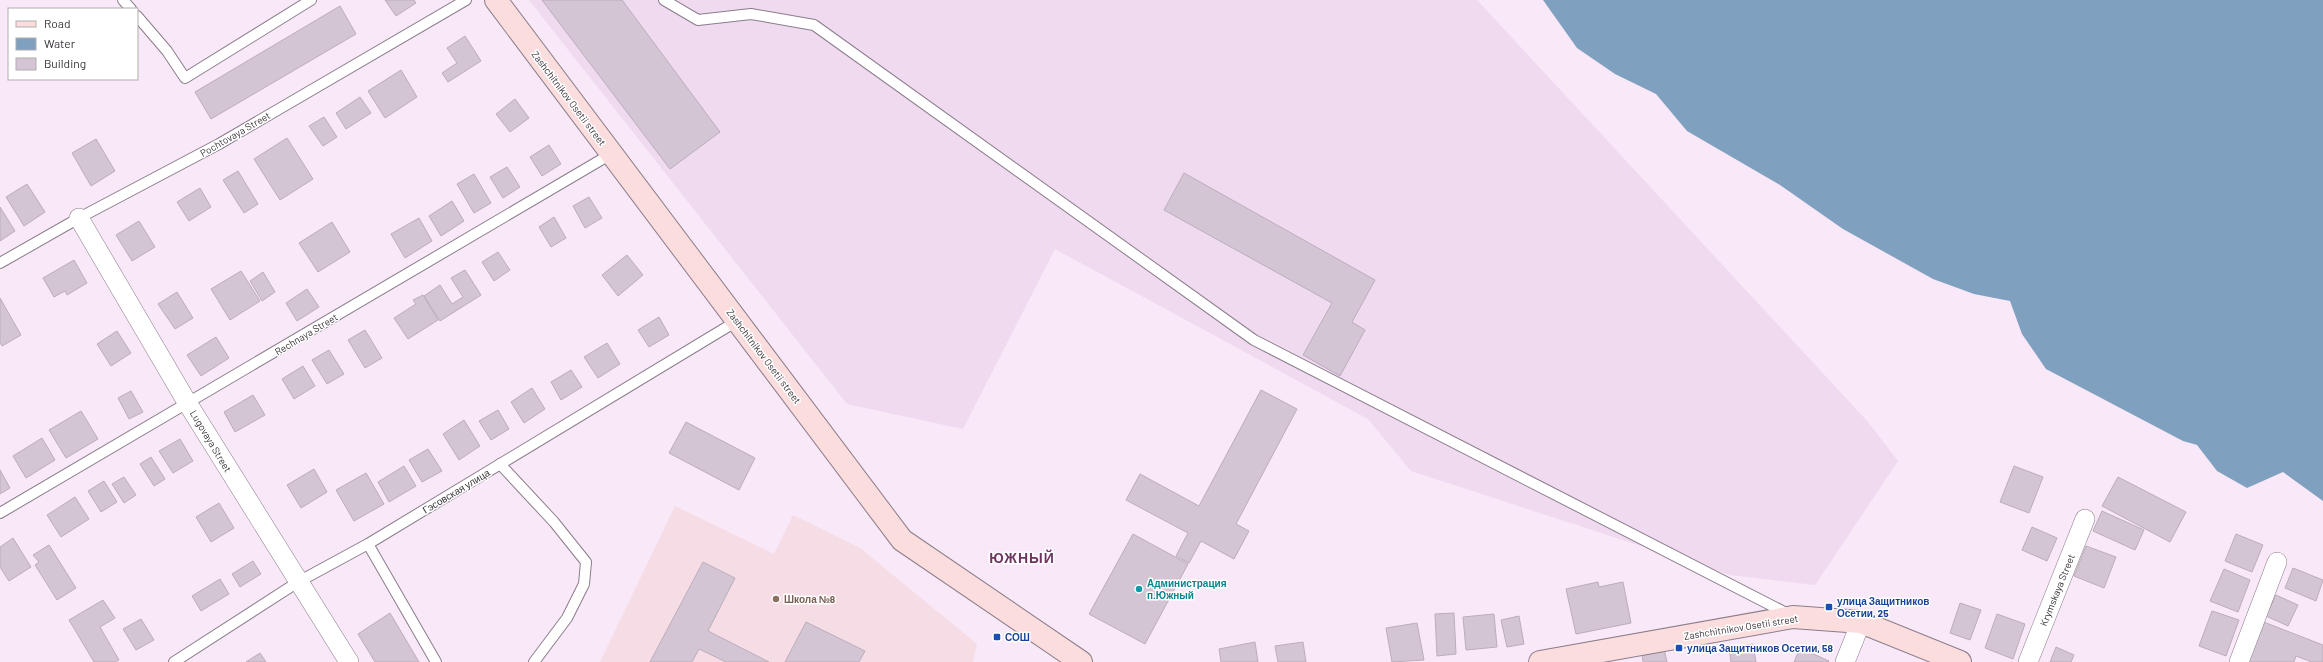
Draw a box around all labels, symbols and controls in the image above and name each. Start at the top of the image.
legend [8,8,138,80]
text: Road [44,16,71,30]
text: Water [44,36,76,50]
street label: Zashchitnikov Osetii street [529,48,609,148]
text: Building [44,56,86,70]
street label: Pochtovaya Street [198,109,273,159]
street label: Zashchitnikov Osetii street [724,306,804,406]
street label: Rechnaya Street [272,310,340,358]
street label: Lugovaya Street [188,408,234,474]
street label: Гэсовская улица [420,466,492,516]
district label: ЮЖНЫЙ [989,549,1055,566]
street label: Krymskaya Street [2037,552,2077,628]
place label: Администрация п.Южный [1147,577,1227,601]
marker: Администрация п.Южный [1134,584,1144,594]
place label: Школа №8 [784,593,836,605]
marker: Школа №8 [771,594,781,604]
place label: улица Защитников Осетии, 25 [1837,595,1929,619]
marker: улица Защитников Осетии, 25 [1824,602,1834,612]
street label: Zashchitnikov Osetii street [1683,612,1799,642]
place label: СОШ [1005,631,1030,643]
marker: СОШ [992,632,1002,642]
place label: улица Защитников Осетии, 58 [1687,642,1833,654]
marker: улица Защитников Осетии, 58 [1674,643,1684,653]

